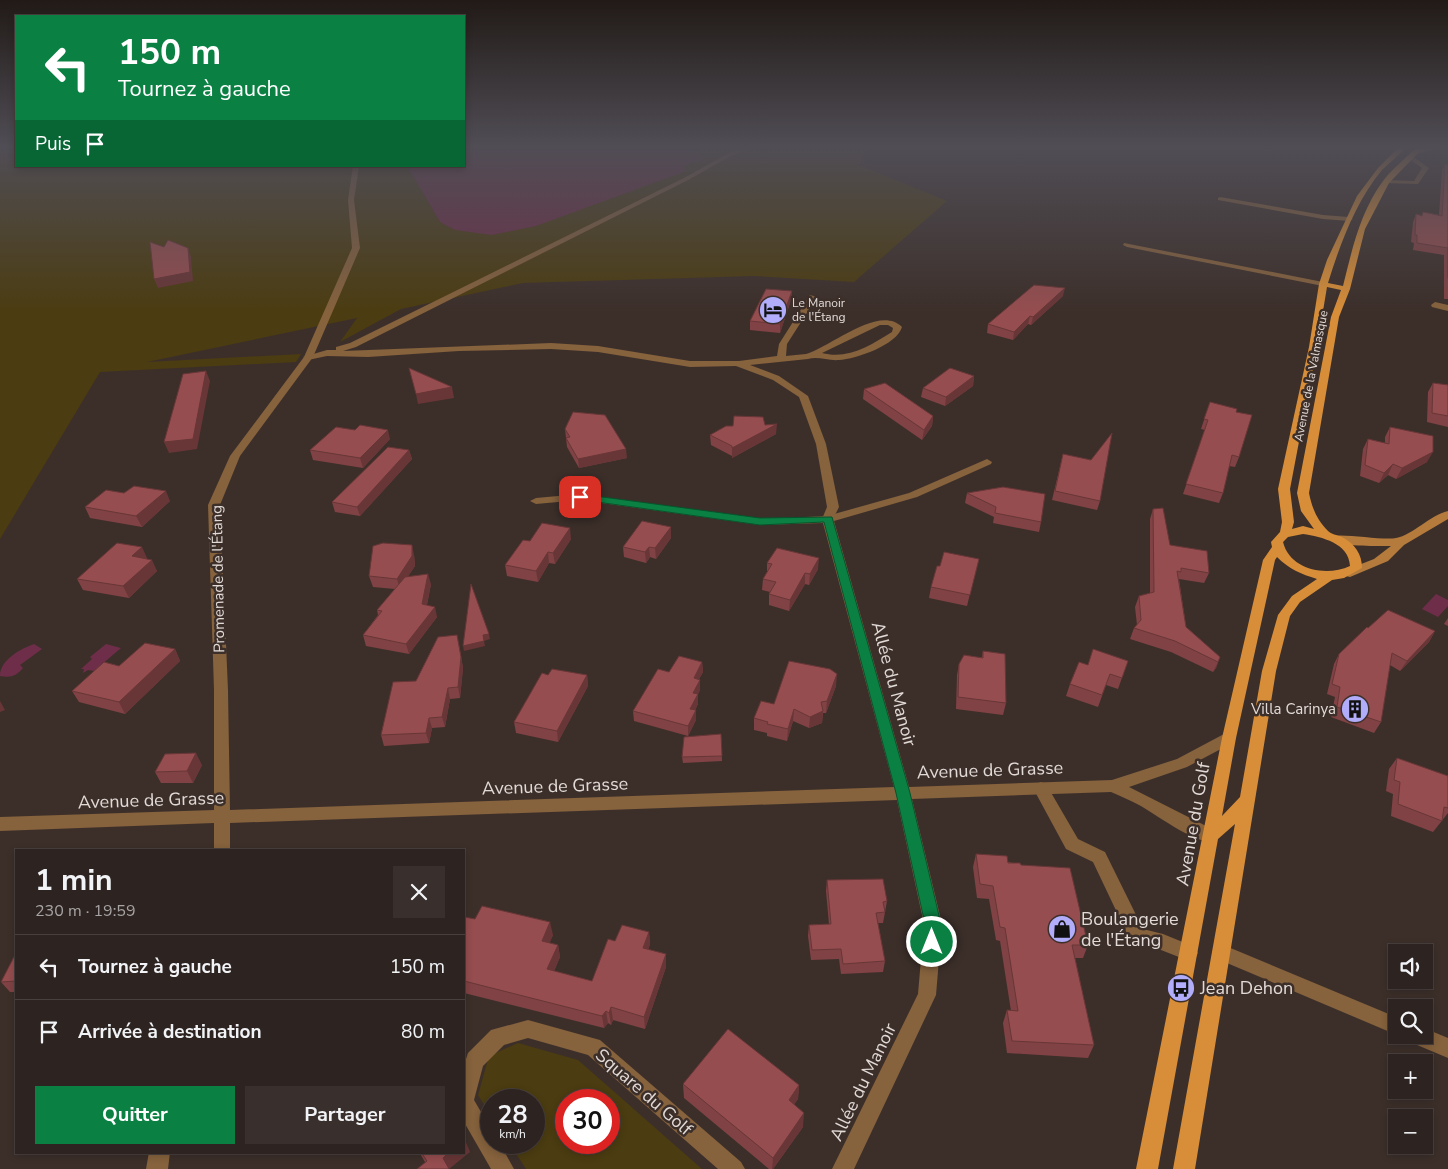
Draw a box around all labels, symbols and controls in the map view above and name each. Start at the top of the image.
text: 150 m [118,29,221,76]
icon: left [35,35,100,100]
text: Tournez à gauche [118,74,291,104]
icon: arrive [81,130,109,158]
text: Puis [35,131,71,157]
hotel icon: Le Manoir de l'Étang [758,295,788,325]
place label: Le Manoir de l'Étang [792,295,846,325]
street label: Avenue de la Valmasque [1290,309,1332,443]
pin [559,476,601,518]
icon: arrive [566,483,594,511]
street label: Promenade de l'Étang [207,505,229,653]
street label: Allée du Manoir [866,619,922,750]
building icon: Villa Carinya [1340,694,1370,724]
place label: Villa Carinya [1250,699,1336,719]
street label: Avenue de Grasse [916,755,1064,785]
street label: Avenue du Golf [1170,759,1216,888]
street label: Avenue de Grasse [481,771,629,801]
street label: Avenue de Grasse [77,785,225,815]
text: 1 min [35,860,113,901]
button: close [393,866,445,918]
text: 230 m · 19:59 [35,900,136,922]
place label: Boulangerie de l'Étang [1081,907,1179,952]
shop icon: Boulangerie de l'Étang [1047,914,1077,944]
position arrow [905,915,957,967]
map controls [1388,944,1433,1154]
button: sound [1388,944,1433,989]
icon: left [35,953,63,981]
text: Tournez à gauche [78,954,232,980]
text: 150 m [390,954,445,980]
bus stop icon: Jean Dehon [1166,973,1196,1003]
place label: Jean Dehon [1199,976,1293,1000]
button: search [1388,999,1433,1044]
icon: arrive [35,1018,63,1046]
text: Arrivée à destination [78,1019,262,1045]
text: 80 m [401,1019,445,1045]
street label: Allée du Manoir [824,1019,902,1145]
street label: Square du Golf [590,1043,698,1141]
button: + [1388,1054,1433,1099]
button: Quitter [35,1086,235,1144]
button: Partager [245,1086,445,1144]
speed limit sign: 30 [555,1089,620,1154]
text: 28 [497,1098,528,1132]
button: − [1388,1109,1433,1154]
text: km/h [499,1126,526,1142]

